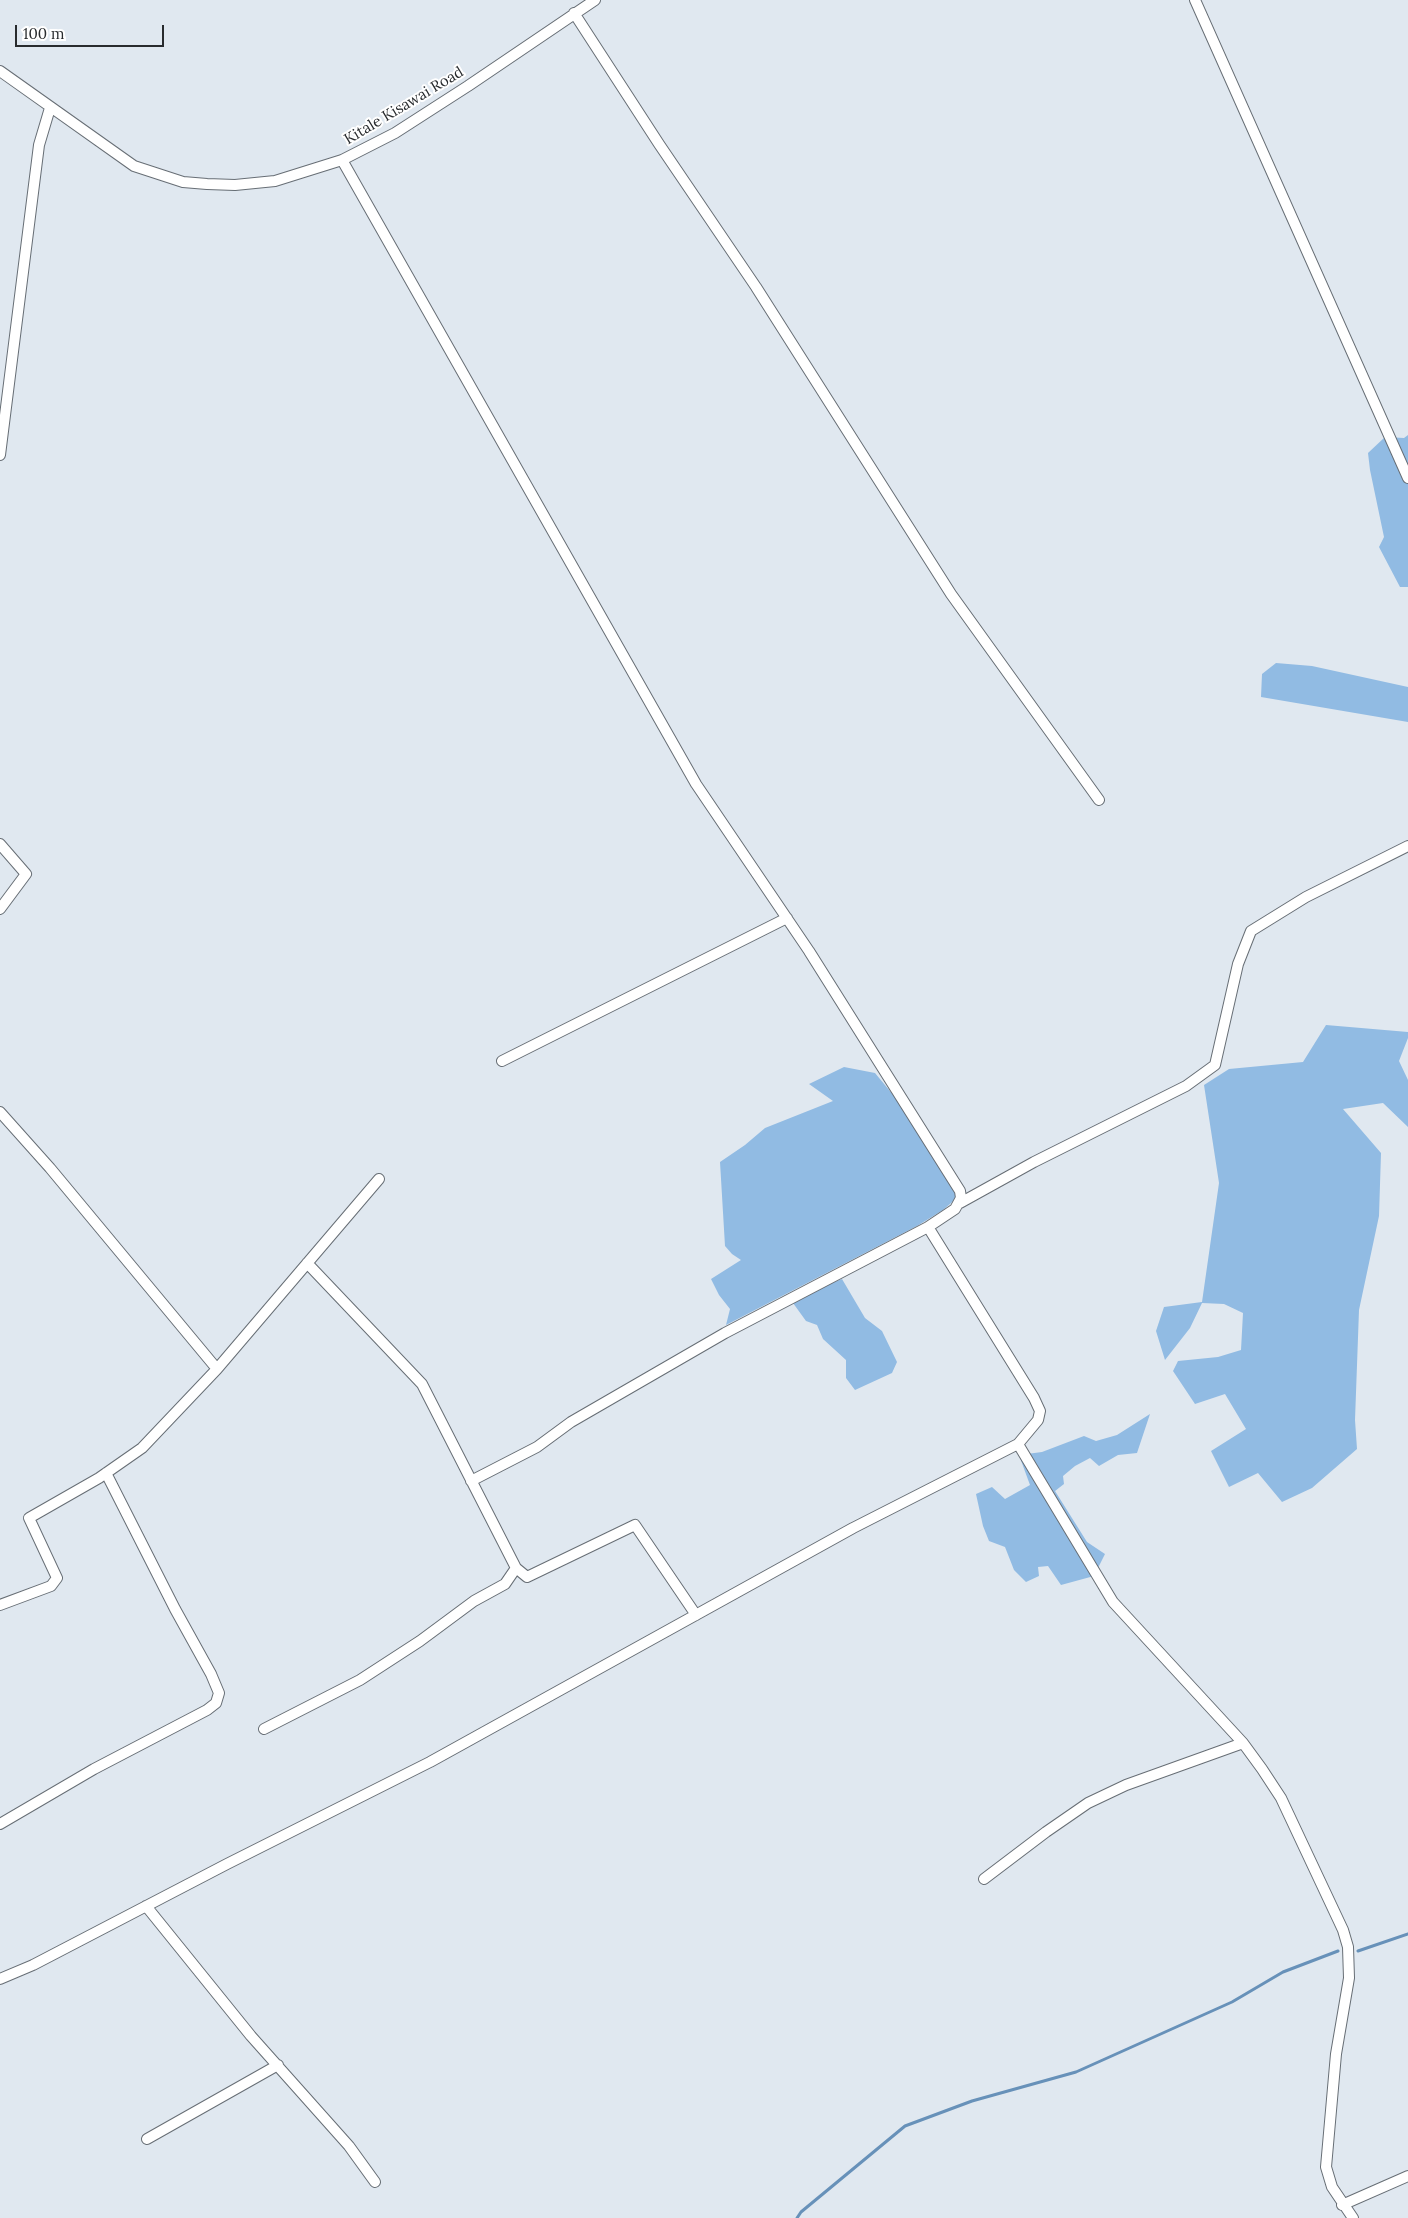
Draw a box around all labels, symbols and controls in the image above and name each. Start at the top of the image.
scale bar [18,15,166,47]
text: 100 m [23,24,64,43]
street label: Kitale Kisawai Road [341,63,467,149]

